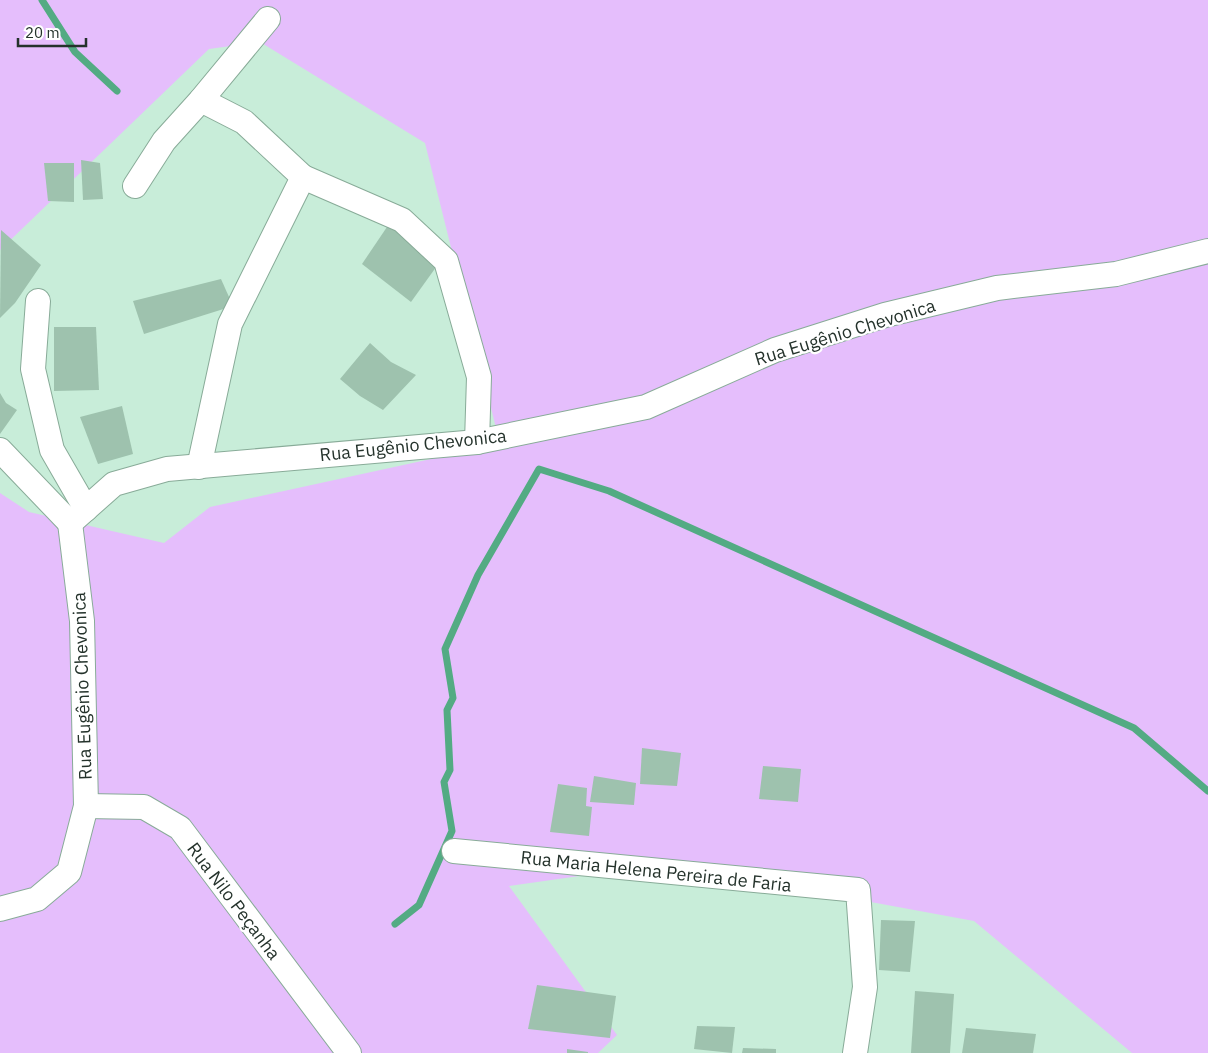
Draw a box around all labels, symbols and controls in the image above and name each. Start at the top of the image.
scale bar [18,15,85,47]
text: 20 m [25,23,60,42]
street label: Rua Eugênio Chevonica [752,293,939,370]
street label: Rua Eugênio Chevonica [318,424,508,466]
street label: Rua Eugênio Chevonica [67,591,97,780]
street label: Rua Nilo Peçanha [182,838,286,965]
street label: Rua Maria Helena Pereira de Faria [519,845,793,897]

